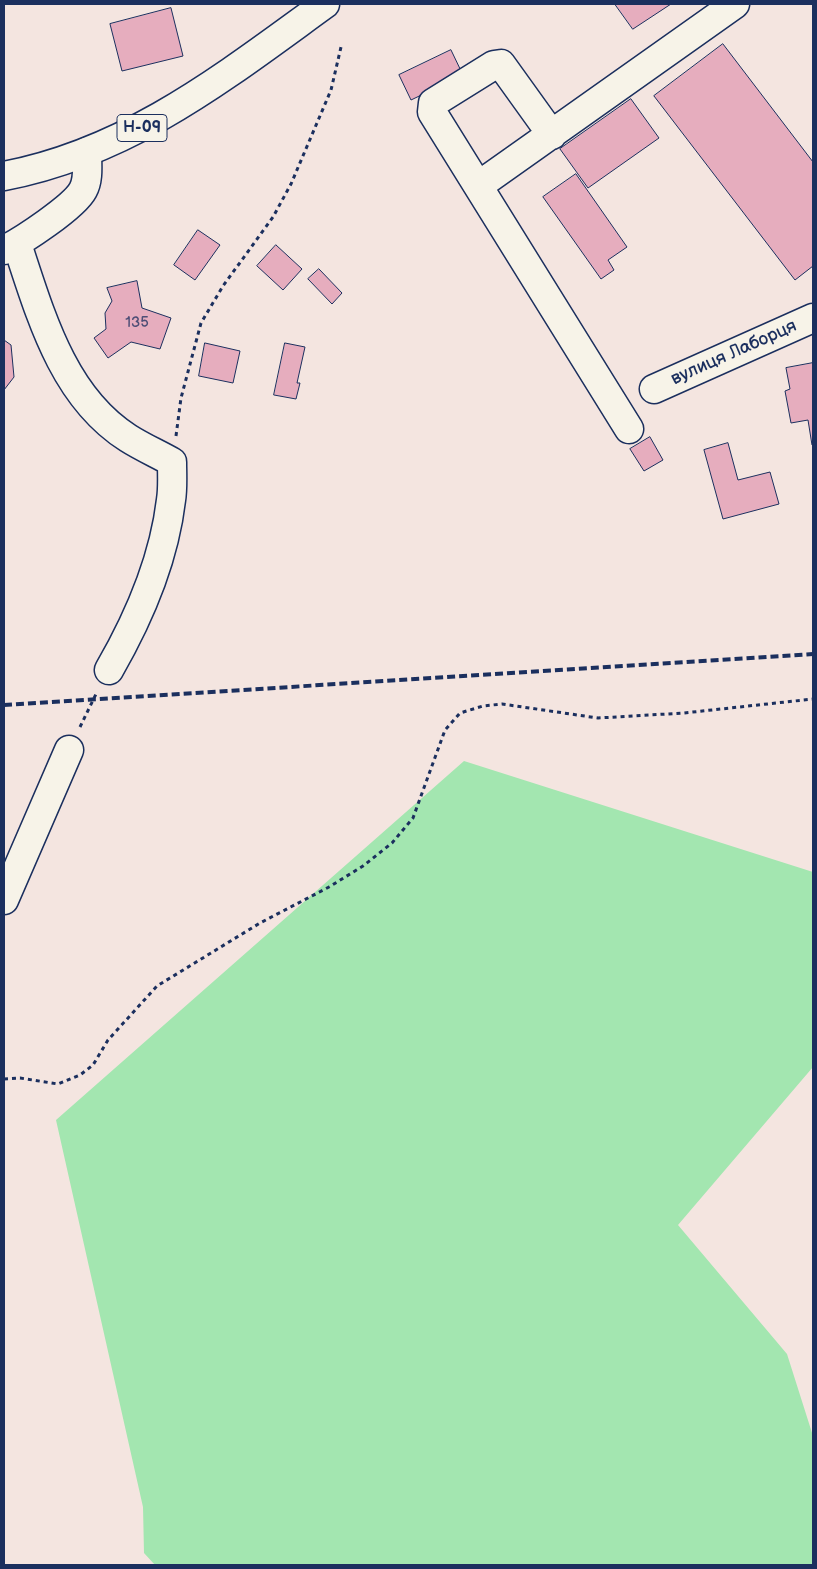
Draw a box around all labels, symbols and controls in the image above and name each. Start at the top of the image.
road number: Н-09 [117,115,167,142]
house number: 135 [125,314,149,332]
street label: вулиця Лаборця [668,316,800,390]

